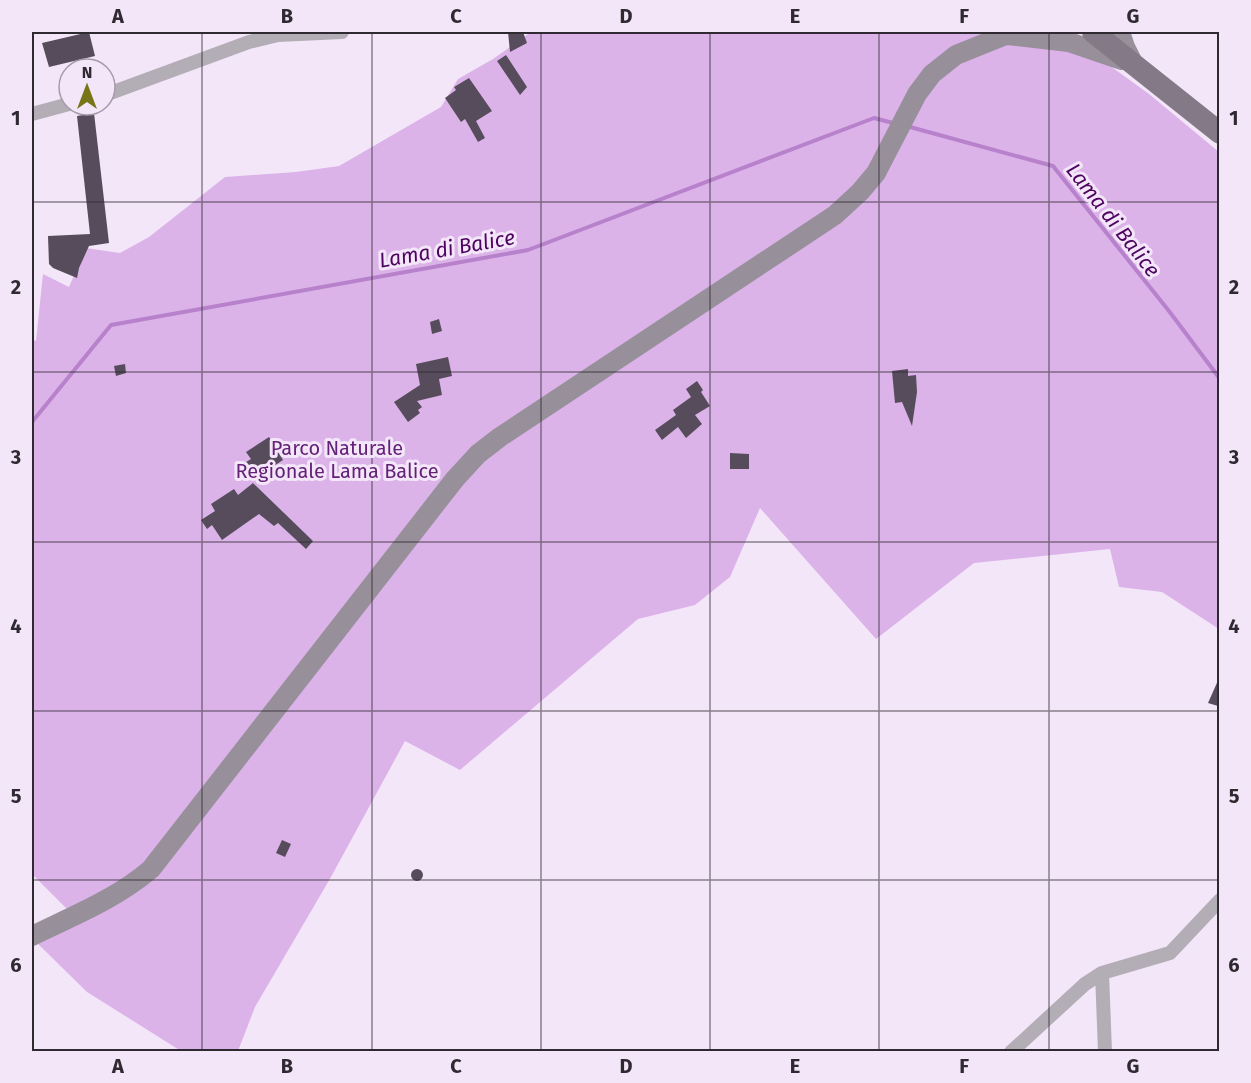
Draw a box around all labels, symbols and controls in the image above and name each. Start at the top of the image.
text: A [111,4,125,28]
text: B [281,4,293,28]
text: C [450,4,462,28]
text: D [619,4,633,28]
text: E [790,4,800,28]
text: F [959,4,969,28]
text: G [1127,4,1139,28]
north arrow [57,57,117,117]
text: N [82,63,92,82]
text: 1 [11,106,21,130]
text: 1 [1229,106,1239,130]
water label: Lama di Balice [1060,158,1166,282]
water label: Lama di Balice [377,224,517,274]
text: 2 [11,275,21,299]
text: 2 [1229,275,1239,299]
park label: Parco Naturale Regionale Lama Balice [235,436,439,483]
text: 3 [10,445,21,469]
text: 3 [1228,445,1239,469]
text: 4 [10,614,22,638]
text: 4 [1228,614,1240,638]
text: 5 [11,784,22,808]
text: 5 [1229,784,1240,808]
text: 6 [10,953,22,977]
text: 6 [1228,953,1240,977]
text: A [111,1054,125,1078]
text: B [281,1054,293,1078]
text: C [450,1054,462,1078]
text: D [619,1054,633,1078]
text: E [790,1054,800,1078]
text: F [959,1054,969,1078]
text: G [1127,1054,1139,1078]

